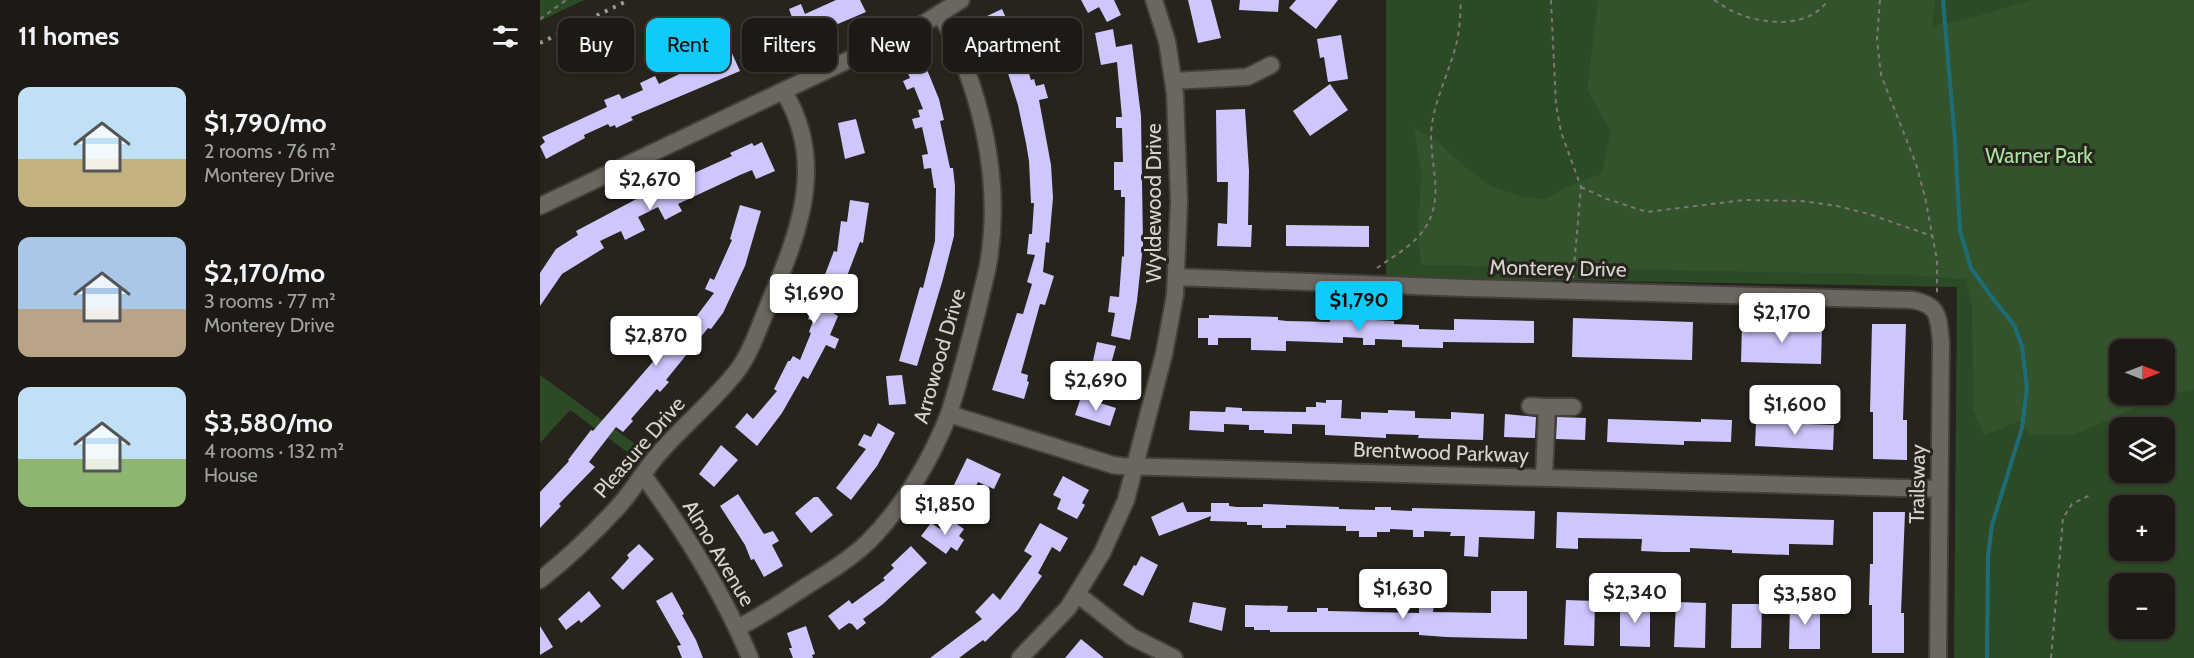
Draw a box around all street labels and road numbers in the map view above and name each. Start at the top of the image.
street label: Wyldewood Drive [1141,123,1166,283]
street label: Monterey Drive [1489,254,1627,282]
street label: Arrowood Drive [908,285,970,426]
street label: Pleasure Drive [588,391,690,503]
street label: Brentwood Parkway [1353,436,1530,468]
street label: Trailsway [1904,444,1930,524]
street label: Almo Avenue [678,496,760,611]

